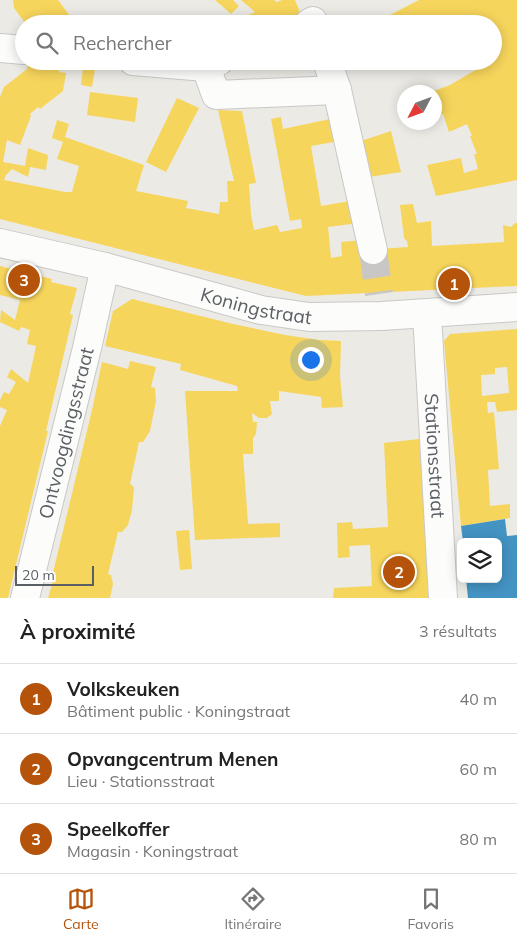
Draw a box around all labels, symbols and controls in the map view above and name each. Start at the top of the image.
search box [15,15,502,70]
icon: search [33,29,61,57]
text: Rechercher [73,31,172,55]
north arrow [397,85,442,130]
pin: 3 [8,261,40,299]
pin: 1 [438,265,470,303]
street label: Koningstraat [198,282,314,329]
street label: Ontvoogdingsstraat [33,344,99,521]
your location [298,347,324,373]
street label: Stationsstraat [419,393,450,519]
map controls [457,538,502,583]
button: layers [457,538,502,583]
pin: 2 [383,553,415,591]
scale bar [15,563,94,586]
text: 20 m [22,566,55,584]
text: À proximité [20,618,136,644]
text: 3 résultats [419,621,497,641]
text: Volkskeuken [67,677,180,701]
text: 1 [31,689,41,709]
text: 40 m [460,689,497,709]
text: Bâtiment public · Koningstraat [67,701,290,721]
text: Opvangcentrum Menen [67,747,279,771]
text: 2 [31,759,41,779]
text: 60 m [460,759,497,779]
text: Lieu · Stationsstraat [67,771,215,791]
text: Speelkoffer [67,817,169,841]
text: 3 [31,829,41,849]
text: 80 m [460,829,497,849]
text: Magasin · Koningstraat [67,841,238,861]
tab: Carte [63,885,99,933]
tab: Itinéraire [224,885,282,933]
tab: Favoris [407,885,454,933]

